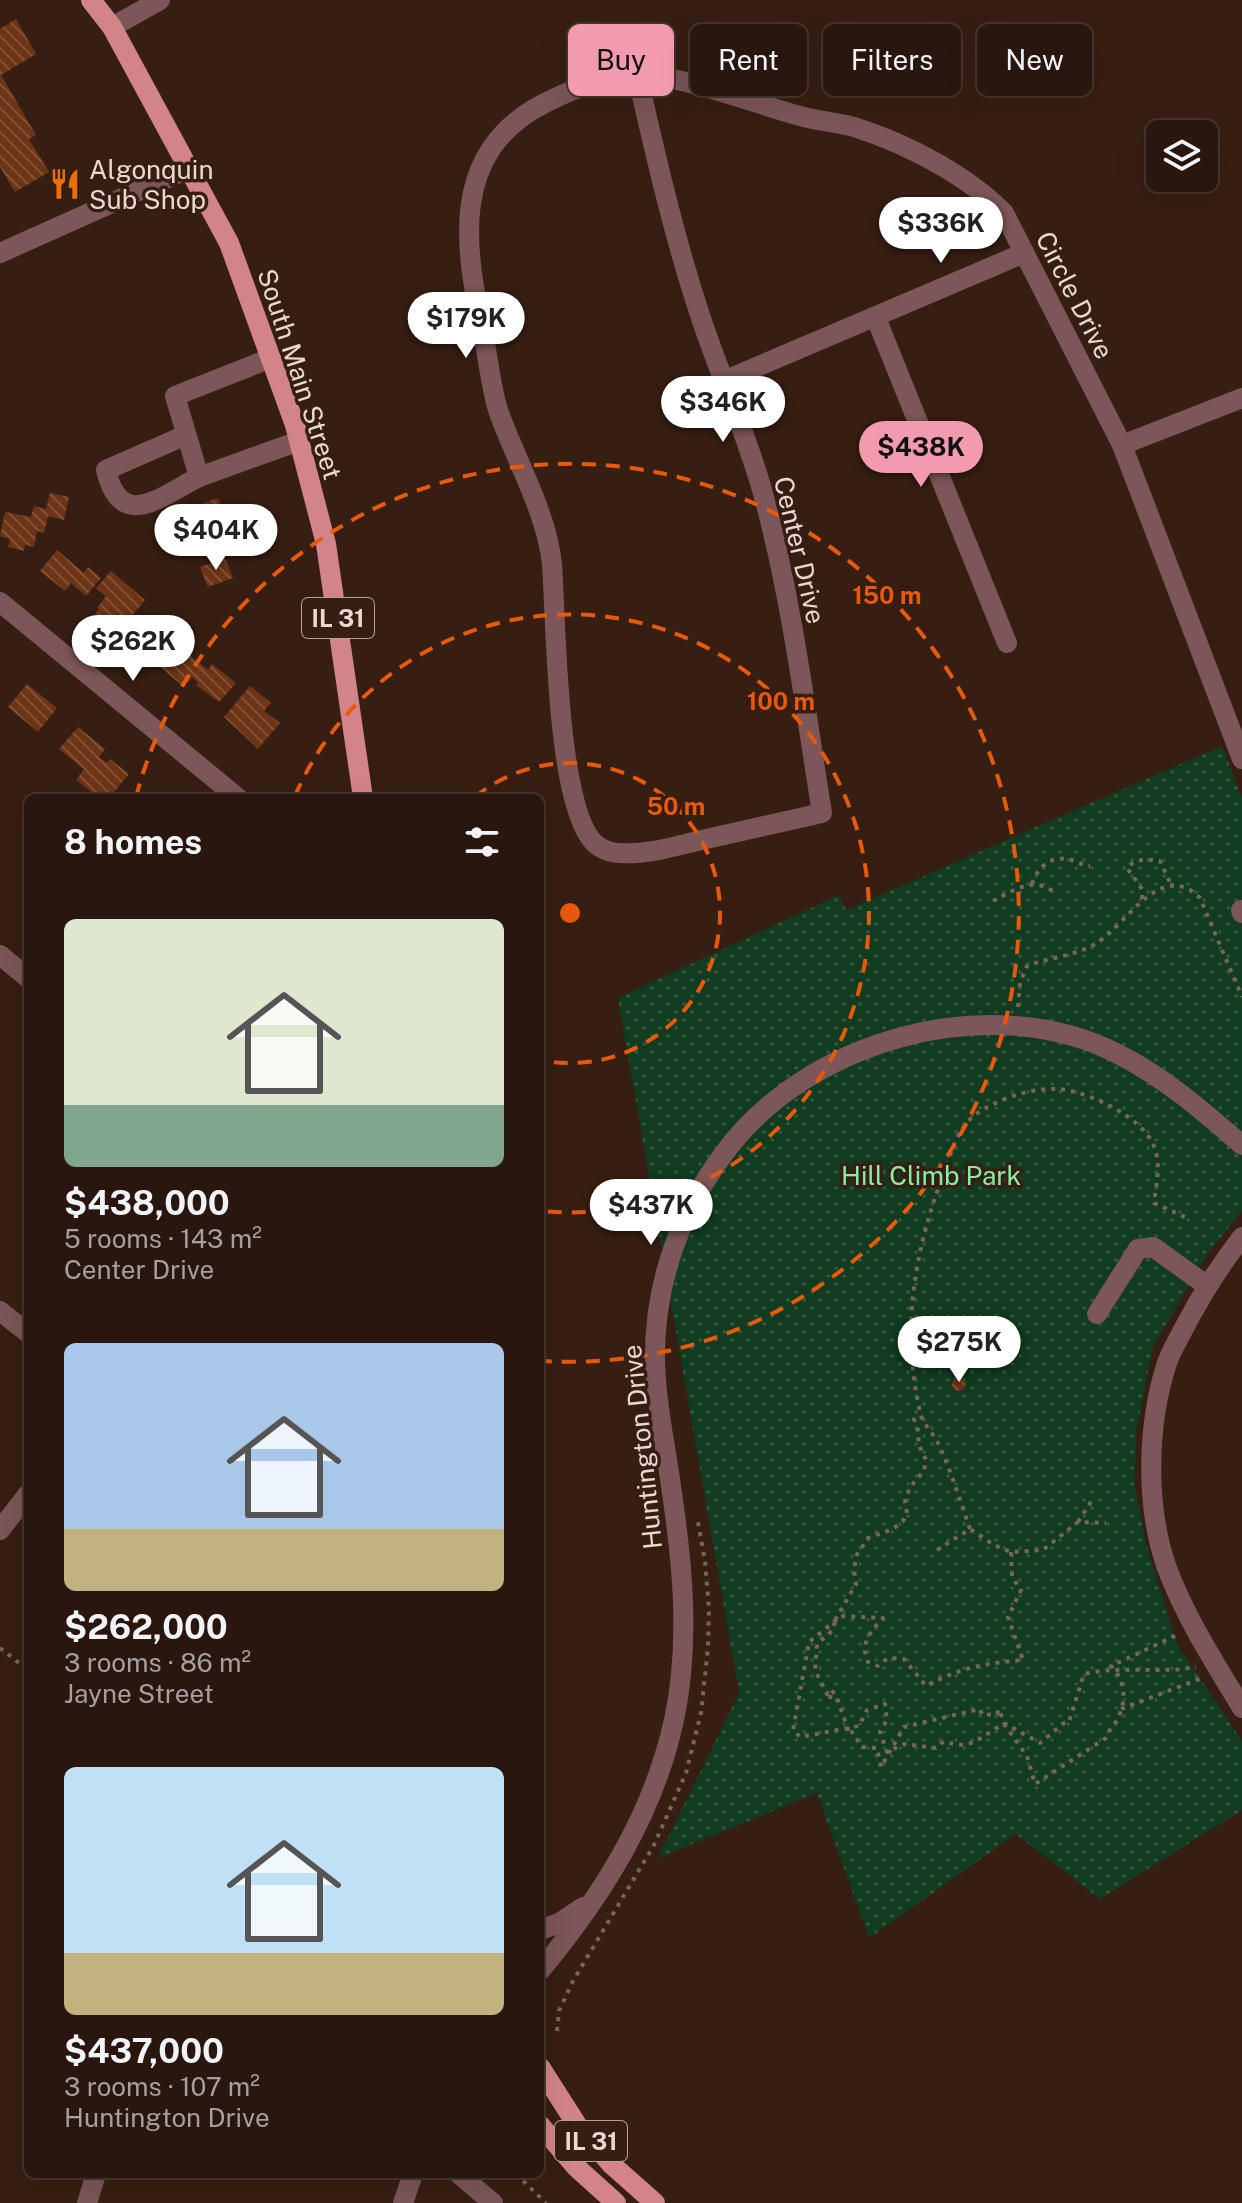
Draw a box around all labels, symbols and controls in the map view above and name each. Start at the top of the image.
chip: Buy [568,24,674,96]
chip: Rent [690,24,807,96]
chip: Filters [823,24,961,96]
chip: New [977,24,1092,96]
map controls [1146,120,1218,192]
button: layers [1146,120,1218,192]
place label: Algonquin Sub Shop [89,154,213,215]
restaurant icon: Algonquin Sub Shop [48,167,82,201]
pin: $336K [885,197,997,265]
text: $336K [897,207,985,238]
street label: Circle Drive [1030,226,1120,364]
street label: South Main Street [251,265,349,483]
pin: $179K [410,292,522,360]
text: $179K [426,302,506,333]
pin: $346K [667,376,779,444]
text: $346K [679,386,767,417]
pin: $438K [865,421,977,489]
text: $438K [877,431,965,462]
street label: Center Drive [768,473,832,627]
pin: $404K [160,504,272,572]
text: $404K [172,514,260,545]
text: 150 m [853,581,921,609]
road number: IL 31 [302,598,374,638]
pin: $262K [77,615,189,683]
text: $262K [90,625,176,656]
text: 100 m [747,687,815,715]
text: 50 m [647,792,705,820]
icon: filters [460,820,504,864]
text: 8 homes [64,822,202,862]
centre of rings [556,899,584,927]
icon: home [212,971,356,1115]
park label: Hill Climb Park [841,1160,1021,1191]
pin: $437K [595,1179,707,1247]
text: $438,000 [64,1183,230,1223]
text: $437K [608,1189,694,1220]
text: 5 rooms · 143 m² [64,1223,262,1254]
text: Center Drive [64,1254,214,1285]
pin: $275K [903,1316,1015,1384]
text: $275K [916,1326,1002,1357]
street label: Huntington Drive [616,1343,668,1551]
icon: home [212,1395,356,1539]
text: $262,000 [64,1607,228,1647]
text: 3 rooms · 86 m² [64,1647,251,1678]
text: Jayne Street [64,1678,214,1709]
icon: home [212,1819,356,1963]
text: $437,000 [64,2031,224,2071]
text: 3 rooms · 107 m² [64,2071,260,2102]
text: Huntington Drive [64,2102,270,2133]
road number: IL 31 [555,2121,627,2161]

